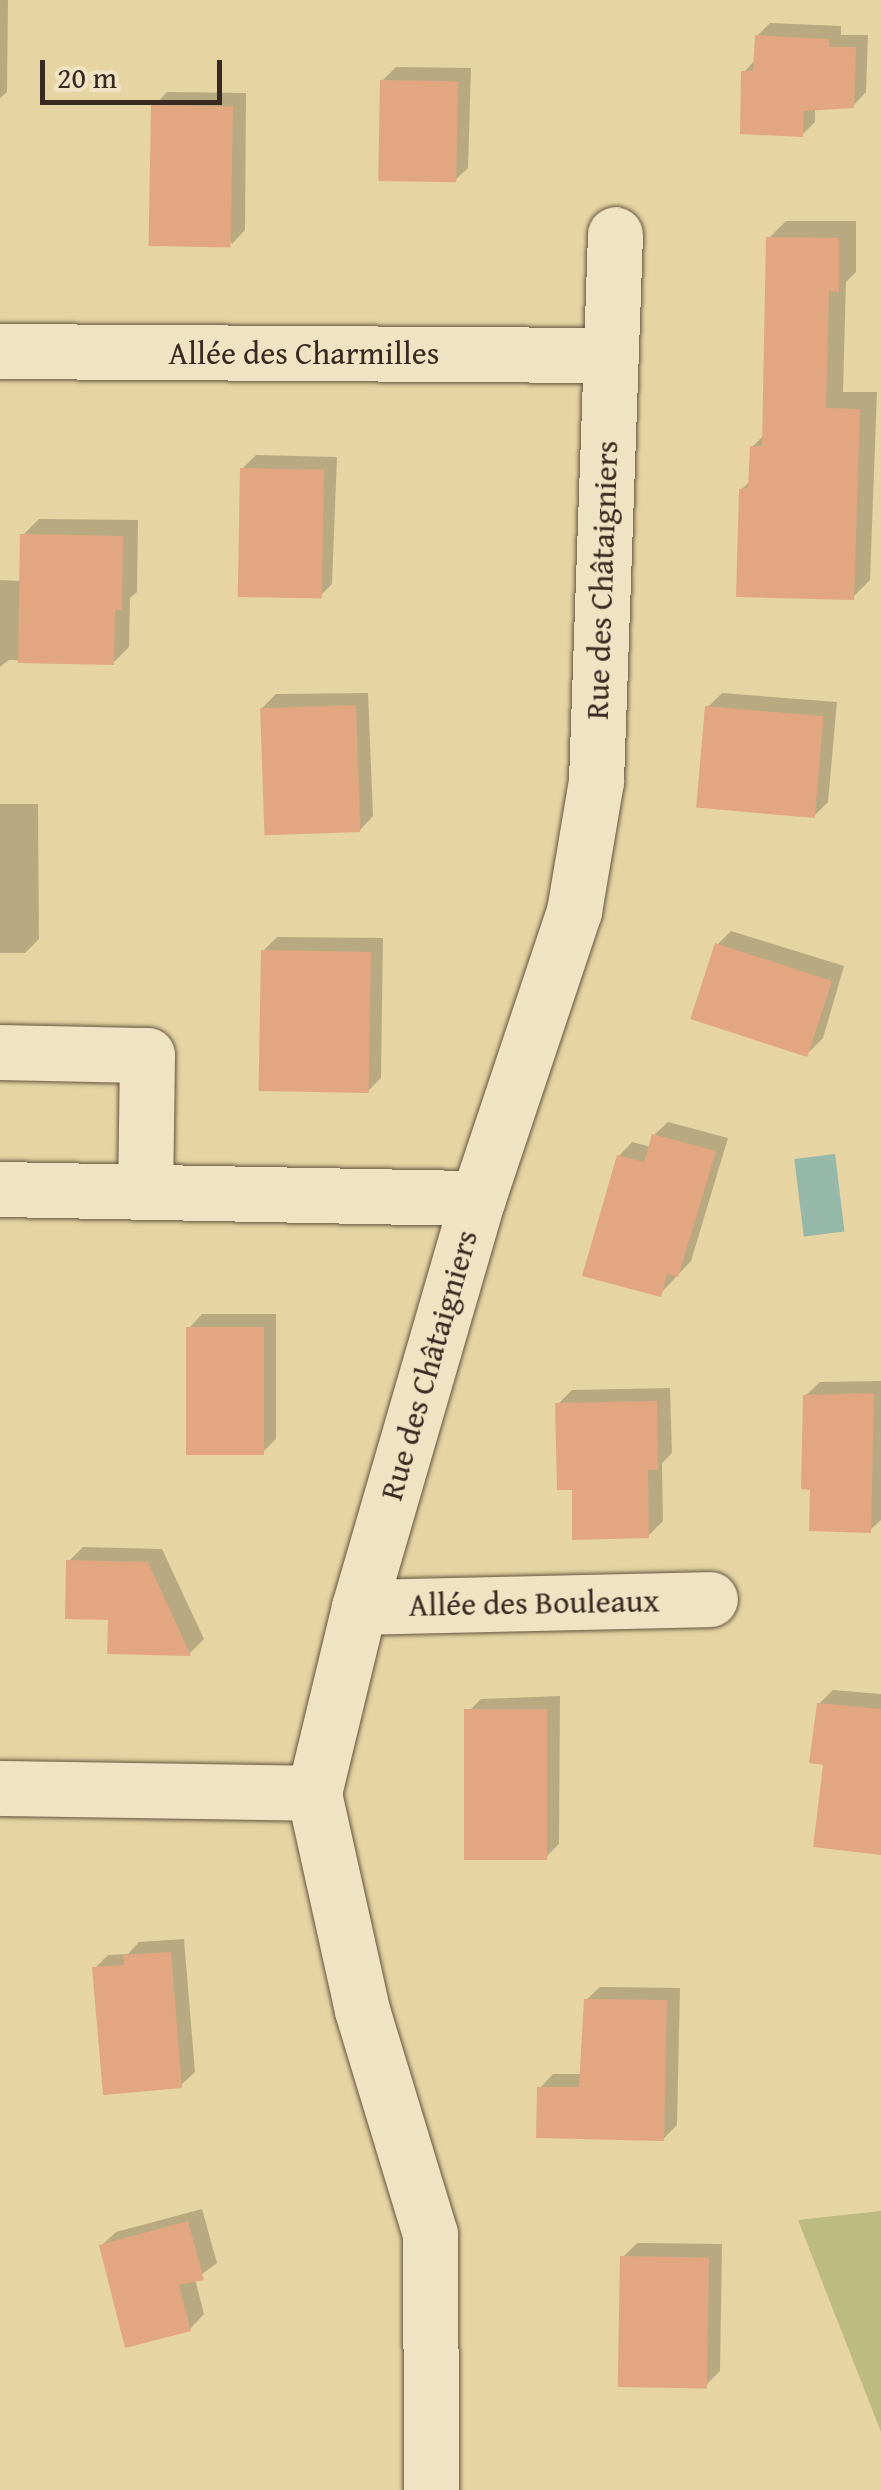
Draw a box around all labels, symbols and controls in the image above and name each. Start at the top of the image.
scale bar [45,40,228,102]
text: 20 m [57,55,117,99]
street label: Allée des Charmilles [169,334,439,372]
street label: Rue des Châtaigniers [578,440,626,720]
street label: Rue des Châtaigniers [372,1225,486,1505]
street label: Allée des Bouleaux [408,1582,660,1624]

